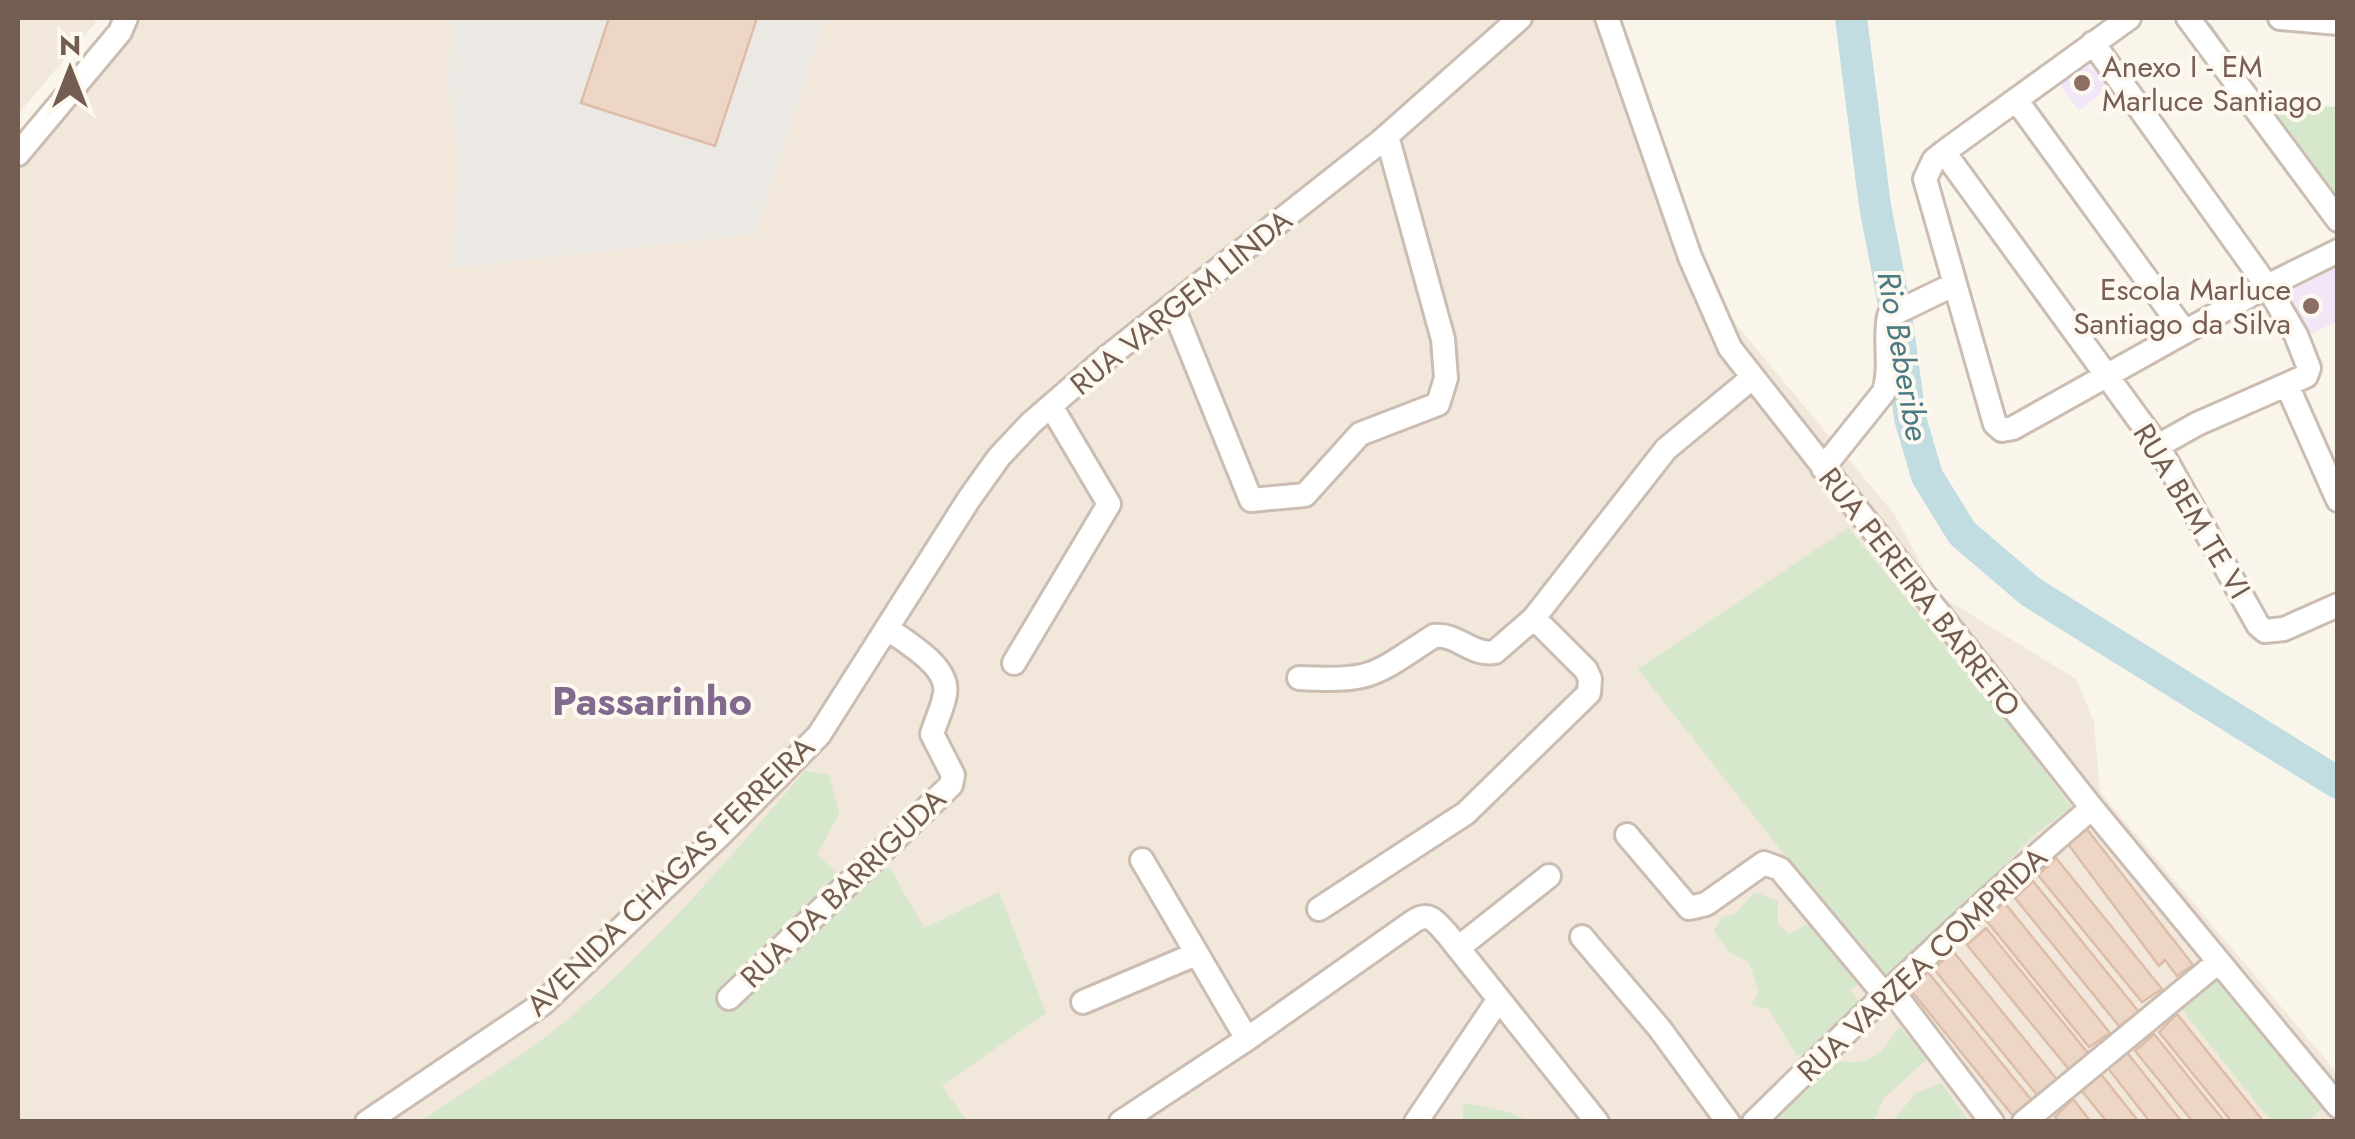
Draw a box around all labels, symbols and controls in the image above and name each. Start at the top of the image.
north arrow [20,20,120,120]
text: N [59,25,81,66]
place label: Anexo I - EM Marluce Santiago [2102,45,2322,122]
marker: Anexo I - EM Marluce Santiago [2071,72,2093,94]
street label: RUA VARGEM LINDA [1061,199,1301,405]
water label: Rio Beberibe [1865,268,1941,444]
place label: Escola Marluce Santiago da Silva [2073,268,2291,345]
marker: Escola Marluce Santiago da Silva [2300,295,2322,317]
street label: RUA BEM TE VI [2123,415,2261,607]
street label: RUA PEREIRA BARRETO [1809,458,2031,726]
district label: Passarinho [552,672,752,730]
street label: AVENIDA CHAGAS FERREIRA [516,726,824,1026]
street label: RUA DA BARRIGUDA [731,778,956,998]
street label: RUA VARZEA COMPRIDA [1787,836,2057,1092]

